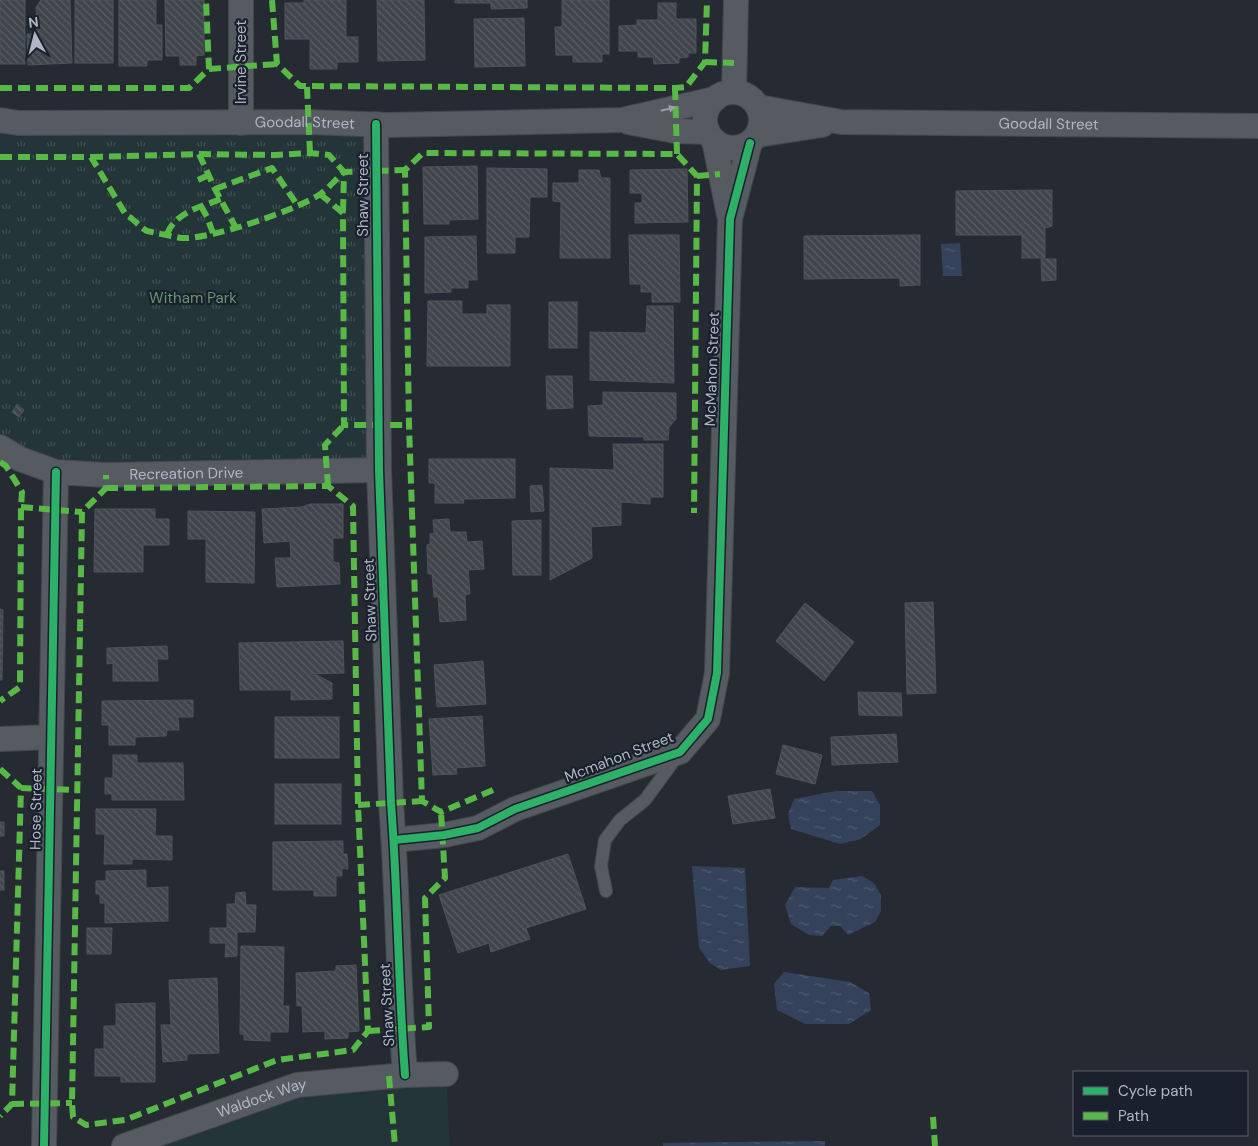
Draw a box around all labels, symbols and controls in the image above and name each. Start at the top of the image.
north arrow [10,10,60,60]
text: N [27,13,40,32]
street label: Irvine Street [231,20,251,104]
one-way arrow [661,105,676,113]
street label: Goodall Street [255,112,355,134]
street label: Goodall Street [999,114,1099,134]
street label: Shaw Street [353,153,373,237]
park label: Witham Park [149,288,237,308]
street label: McMahon Street [700,311,724,427]
street label: Recreation Drive [129,462,243,485]
street label: Shaw Street [359,558,381,642]
street label: Mcmahon Street [562,727,677,787]
street label: Hose Street [25,768,47,850]
street label: Shaw Street [375,963,399,1047]
legend [1073,1071,1248,1136]
street label: Waldock Way [214,1074,308,1122]
text: Cycle path [1118,1081,1193,1101]
text: Path [1118,1106,1149,1126]

